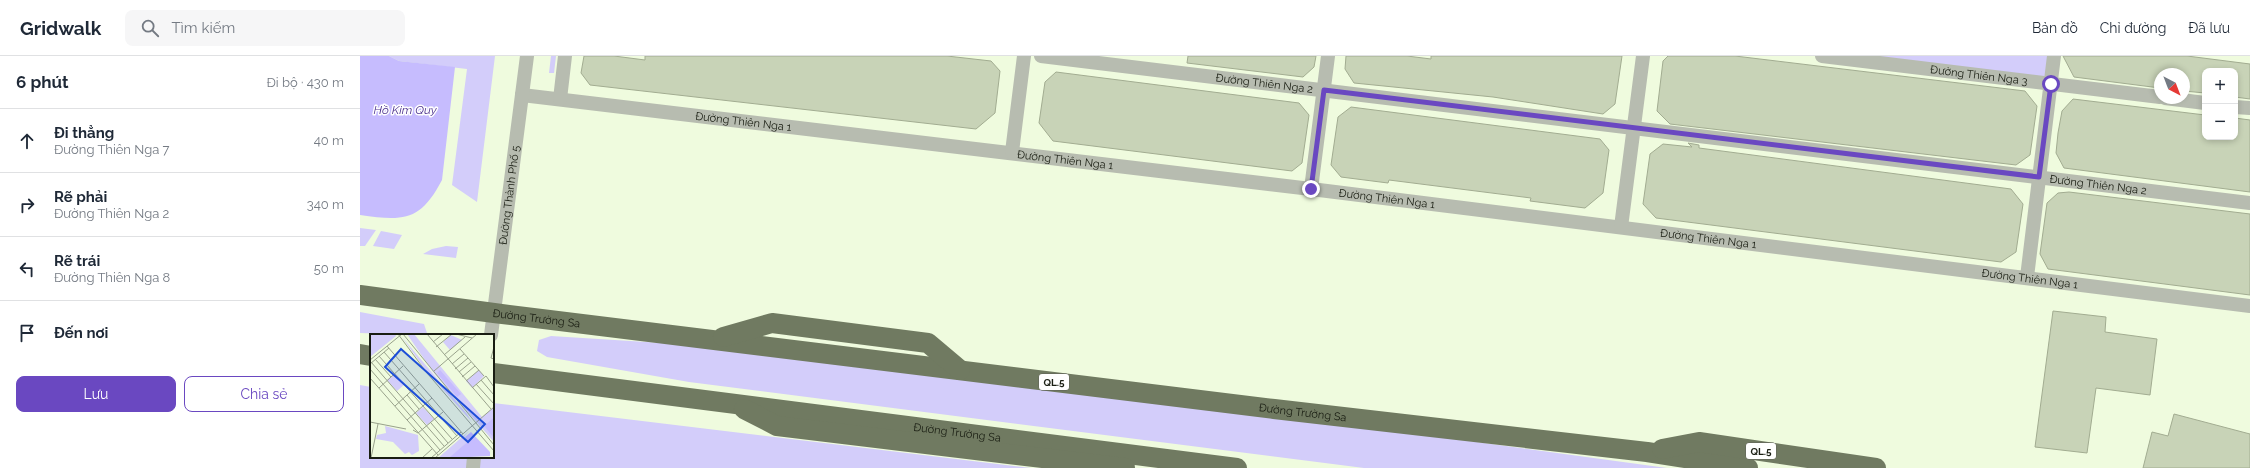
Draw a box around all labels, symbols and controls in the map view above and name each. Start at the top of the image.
search box [125,10,405,46]
text: Gridwalk [20,17,101,39]
icon: search [139,17,161,39]
text: Tìm kiếm [171,19,235,37]
text: Bản đồ [2032,20,2078,36]
text: Chỉ đường [2100,20,2166,36]
text: Đã lưu [2188,20,2230,36]
street label: Đường Thiên Nga 3 [1929,63,2028,88]
north arrow [2154,68,2190,104]
map controls [2202,68,2238,140]
button: + [2202,68,2238,104]
street label: Đường Thiên Nga 2 [1215,71,1314,96]
text: 6 phút [16,72,68,92]
text: Đi bộ · 430 m [266,75,344,90]
route start [2042,75,2060,93]
water label: Hồ Kim Quy [373,103,438,117]
button: − [2202,104,2238,140]
street label: Đường Thiên Nga 1 [695,110,792,134]
text: Đi thẳng [54,124,114,142]
icon: ahead [16,130,38,152]
text: 40 m [314,133,344,148]
text: Đường Thiên Nga 7 [54,142,170,157]
street label: Đường Thành Phố 5 [497,145,522,246]
street label: Đường Thiên Nga 1 [1016,148,1114,172]
street label: Đường Thiên Nga 2 [2049,173,2148,197]
route end [1302,180,1320,198]
street label: Đường Thiên Nga 1 [1338,187,1436,211]
text: Rẽ phải [54,188,107,206]
icon: right [16,194,38,216]
text: 340 m [307,197,344,212]
text: Đường Thiên Nga 2 [54,206,169,221]
street label: Đường Thiên Nga 1 [1659,227,1757,251]
text: Rẽ trái [54,252,100,270]
icon: left [16,258,38,280]
text: 50 m [314,261,344,276]
street label: Đường Thiên Nga 1 [1981,267,2079,292]
text: Đường Thiên Nga 8 [54,270,170,285]
street label: Đường Trường Sa [492,307,581,331]
icon: arrive [16,322,38,344]
text: Đến nơi [54,324,108,342]
inset map [370,334,494,458]
road number: QL.5 [1039,374,1069,390]
button: Lưu [16,376,176,412]
button: Chia sẻ [184,376,344,412]
street label: Đường Trường Sa [1258,401,1347,424]
street label: Đường Trường Sa [913,421,1002,445]
road number: QL.5 [1746,443,1776,459]

